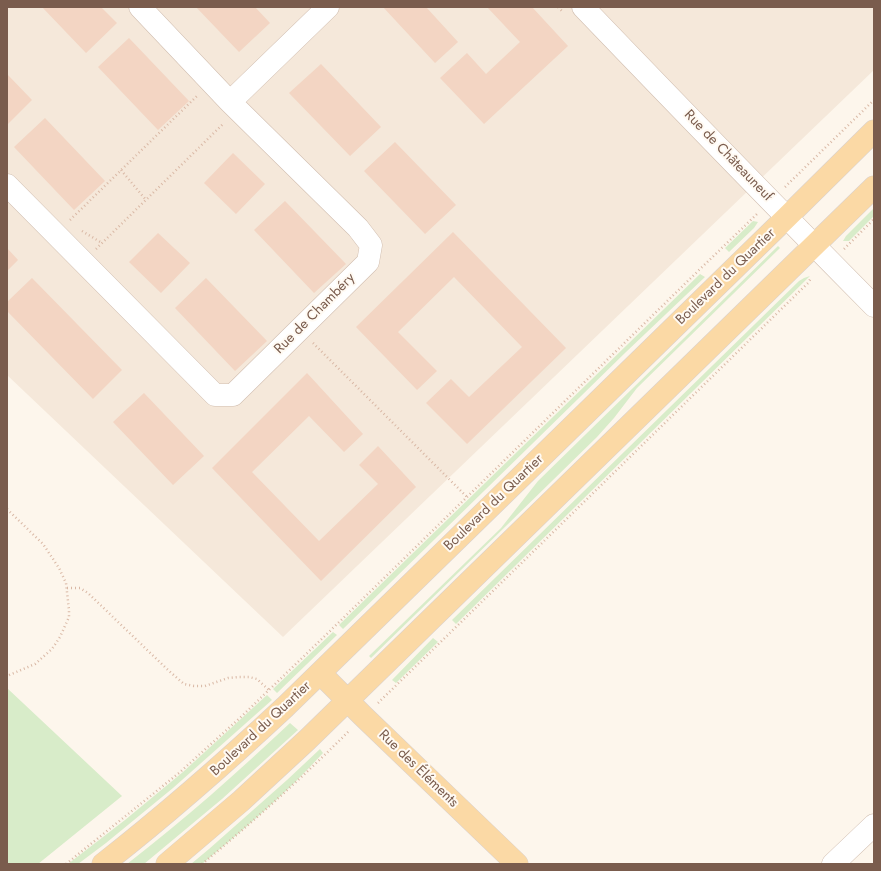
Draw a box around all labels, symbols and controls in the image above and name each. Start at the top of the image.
street label: Rue de Châteauneuf [680,107,776,205]
street label: Boulevard du Quartier [673,225,779,329]
street label: Rue de Chambéry [271,270,359,358]
street label: Boulevard du Quartier [441,451,547,555]
street label: Boulevard du Quartier [207,678,315,780]
street label: Rue des Éléments [375,727,461,811]

